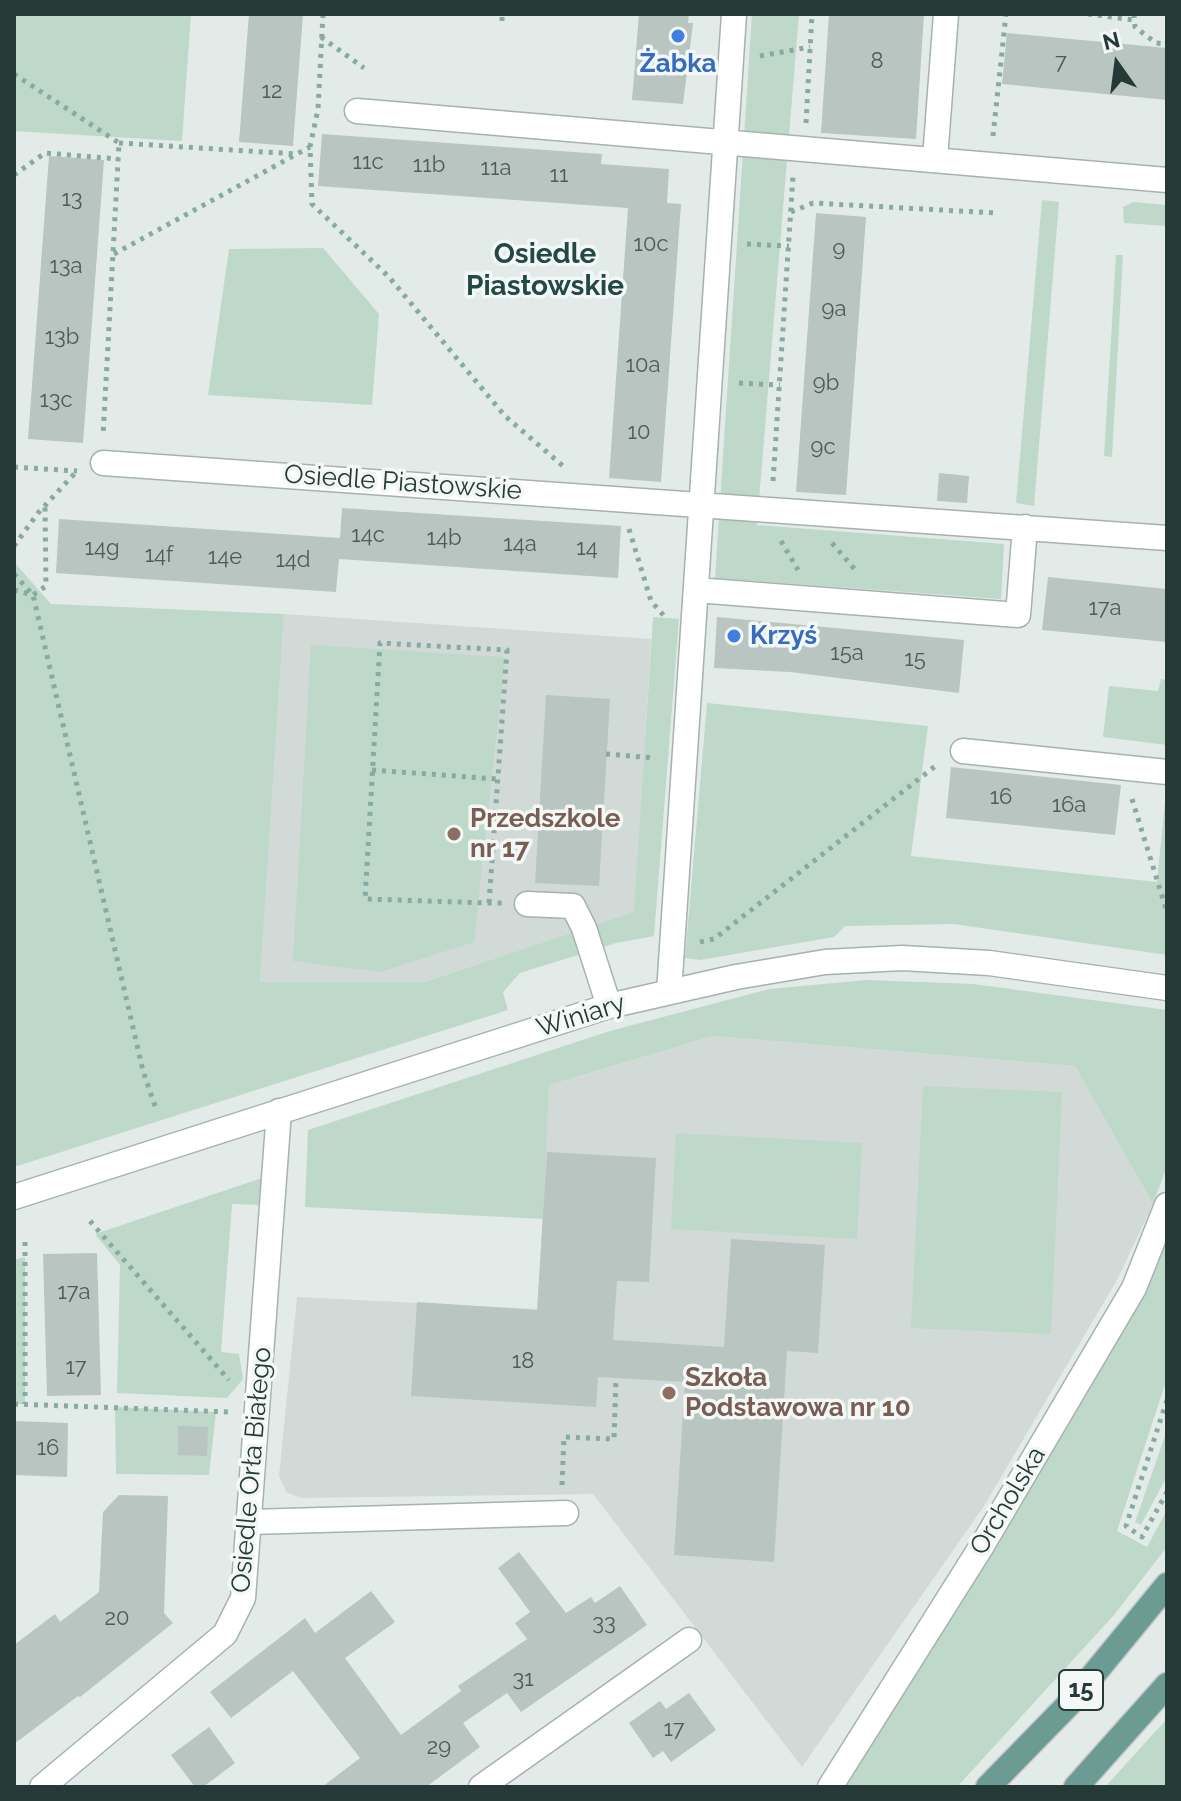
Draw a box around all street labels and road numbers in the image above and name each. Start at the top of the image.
street label: Osiedle Piastowskie [283,459,523,507]
street label: Winiary [533,988,629,1044]
street label: Osiedle Orła Białego [226,1346,278,1594]
street label: Orcholska [964,1441,1052,1561]
road number: 15 [1059,1670,1103,1710]

